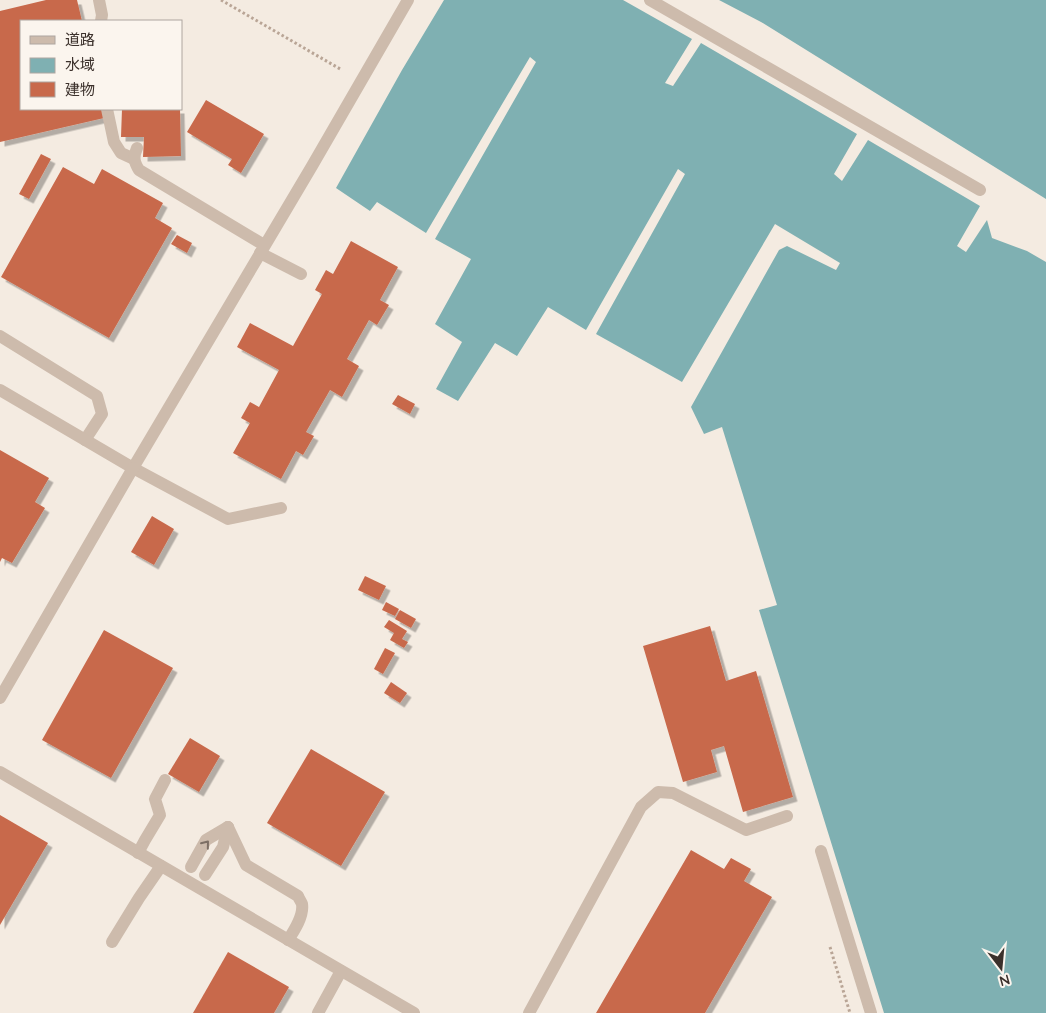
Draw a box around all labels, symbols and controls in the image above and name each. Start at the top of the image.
legend [20,20,182,110]
text: 道路 [65,30,95,49]
text: 水域 [65,55,95,74]
text: 建物 [65,80,95,99]
one-way arrow [201,840,210,849]
north arrow [976,943,1026,993]
text: N [997,970,1012,991]

